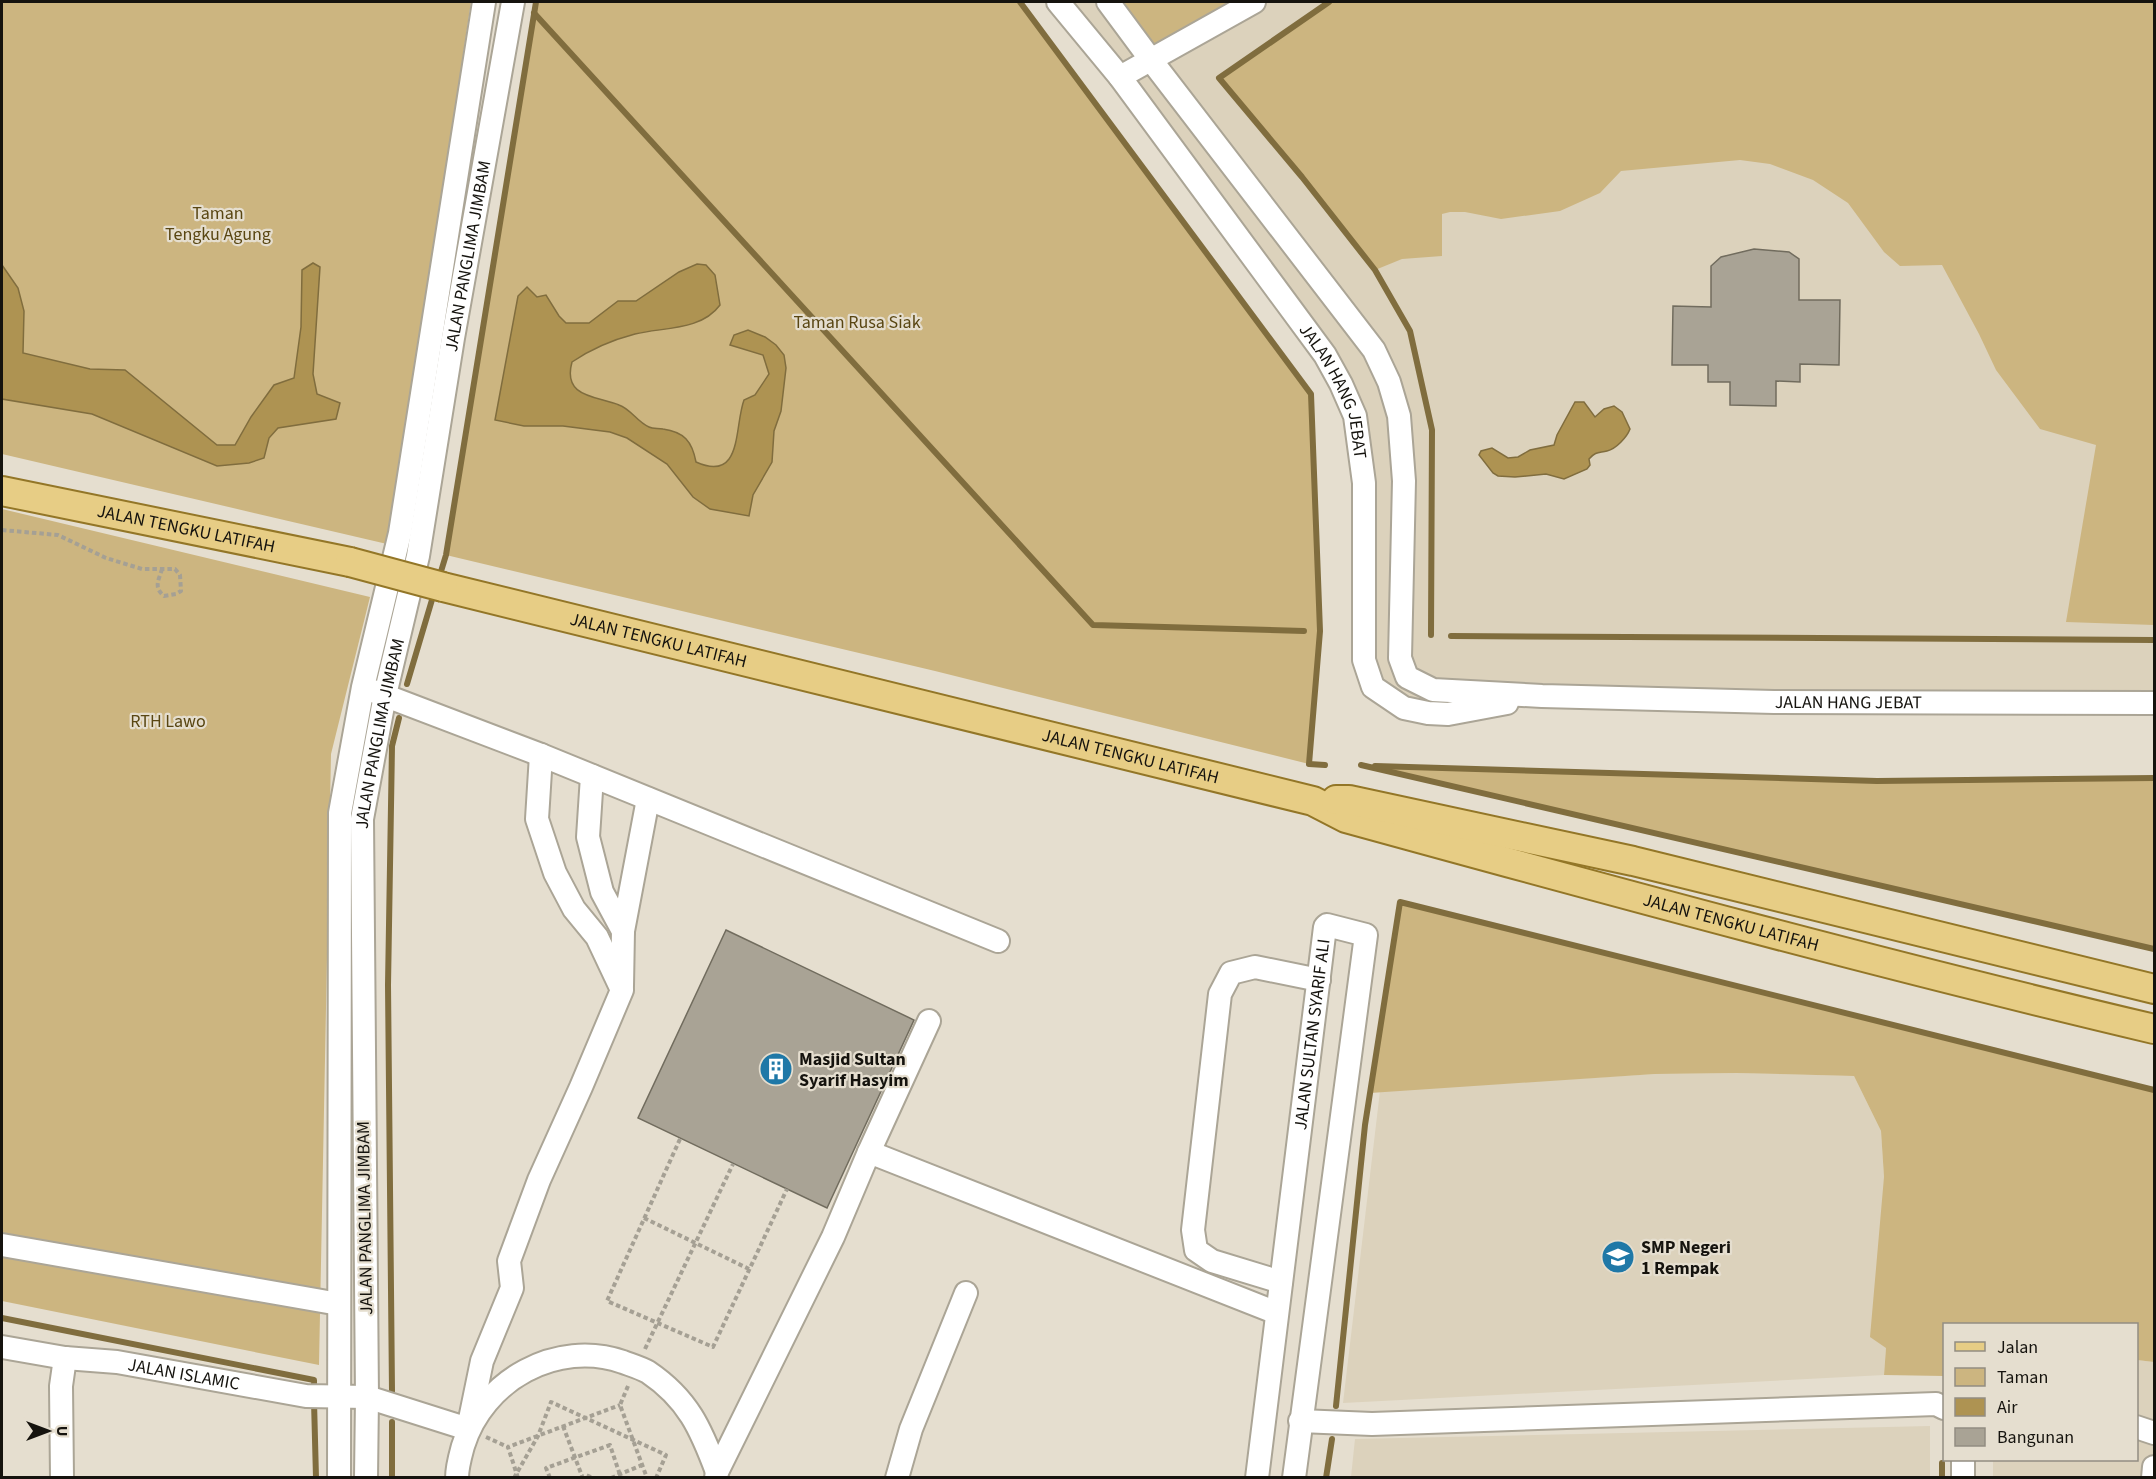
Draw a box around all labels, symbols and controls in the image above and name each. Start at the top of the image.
street label: JALAN PANGLIMA JIMBAM [438,158,497,354]
park label: Taman Tengku Agung [165,201,271,247]
park label: Taman Rusa Siak [793,310,921,335]
street label: JALAN HANG JEBAT [1293,318,1373,461]
street label: JALAN TENGKU LATIFAH [95,498,278,559]
street label: JALAN TENGKU LATIFAH [568,606,750,674]
street label: JALAN PANGLIMA JIMBAM [349,636,411,829]
street label: JALAN HANG JEBAT [1775,690,1922,715]
park label: RTH Lawo [130,709,206,734]
street label: JALAN TENGKU LATIFAH [1039,722,1222,790]
street label: JALAN TENGKU LATIFAH [1640,887,1822,958]
street label: JALAN SULTAN SYARIF ALI [1288,937,1336,1131]
place label: Masjid Sultan Syarif Hasyim [799,1047,909,1093]
building icon: Masjid Sultan Syarif Hasyim [758,1051,794,1087]
street label: JALAN PANGLIMA JIMBAM [351,1121,379,1315]
place label: SMP Negeri 1 Rempak [1641,1235,1731,1281]
school or university icon: SMP Negeri 1 Rempak [1600,1239,1636,1275]
legend [1943,1323,2138,1461]
text: Jalan [1997,1335,2038,1360]
street label: JALAN ISLAMIC [126,1352,242,1396]
text: Taman [1997,1365,2048,1390]
text: Air [1997,1395,2018,1420]
north arrow [18,1401,78,1461]
text: Bangunan [1997,1425,2074,1450]
text: U [51,1426,73,1436]

